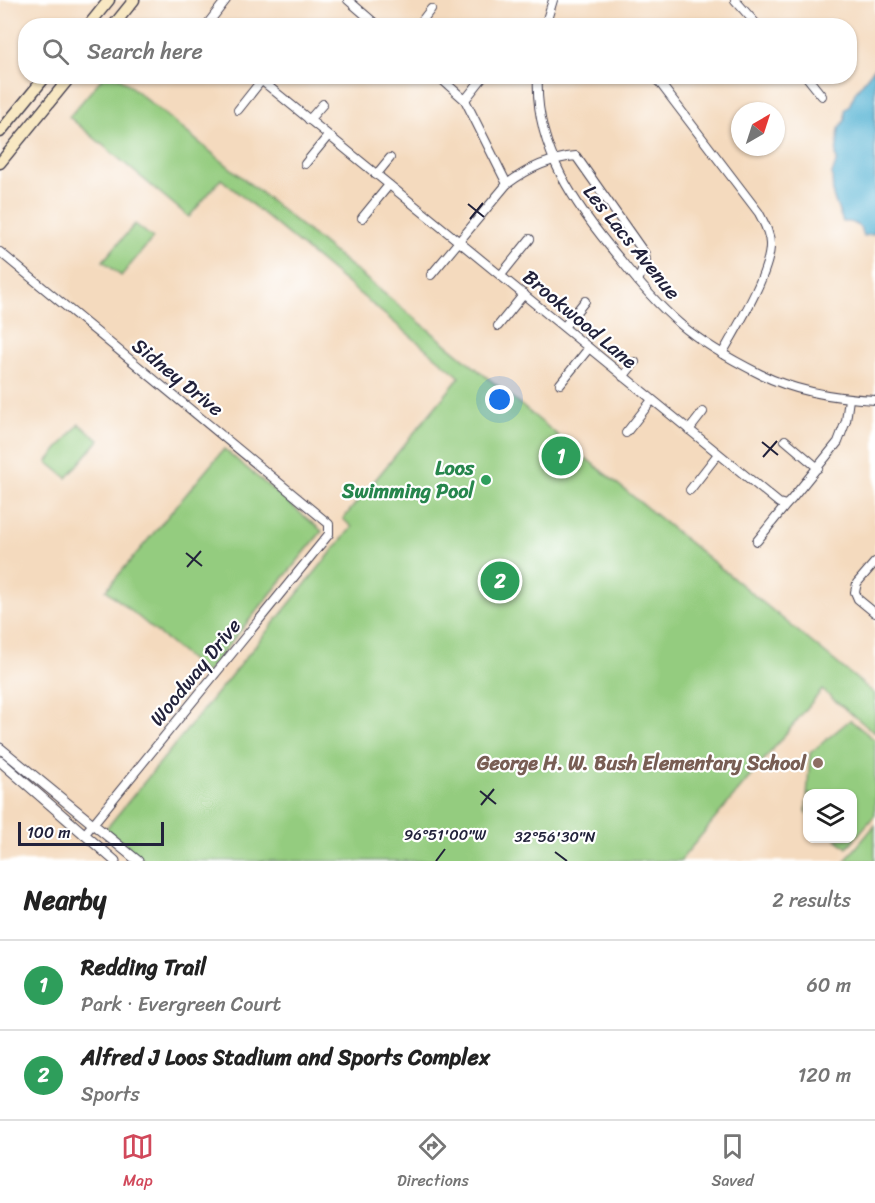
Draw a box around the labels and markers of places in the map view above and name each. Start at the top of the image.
pin: 1 [542,434,580,478]
place label: Loos Swimming Pool [341,451,475,509]
marker: Loos Swimming Pool [479,473,493,487]
pin: 2 [480,558,520,604]
place label: George H. W. Bush Elementary School [476,746,807,781]
marker: George H. W. Bush Elementary School [811,756,825,770]

